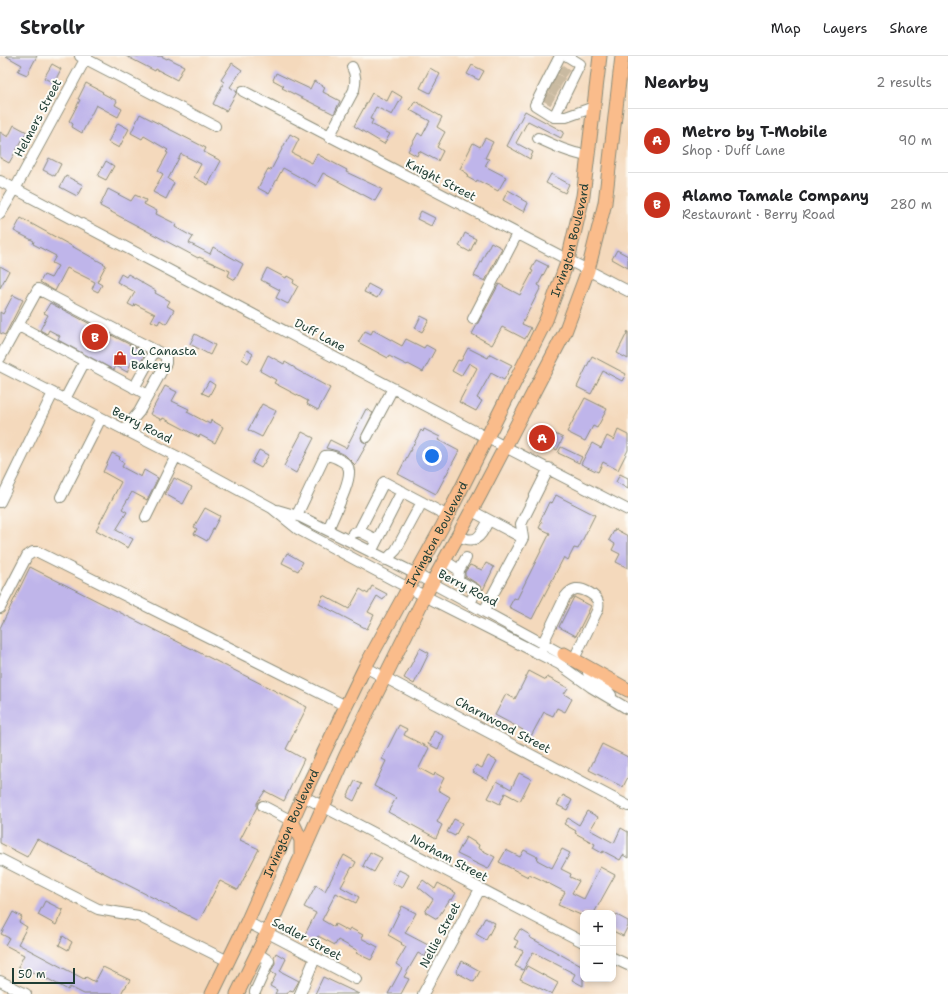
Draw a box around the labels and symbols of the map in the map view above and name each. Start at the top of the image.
street label: Helmers Street [11,76,65,160]
street label: Knight Street [403,155,479,205]
street label: Irvington Boulevard [547,182,592,299]
street label: Duff Lane [292,315,349,355]
pin: B [82,322,108,352]
place label: La Canasta Bakery [131,343,197,373]
shop icon: La Canasta Bakery [112,350,128,366]
street label: Berry Road [109,403,175,447]
pin: A [529,423,555,453]
your location [422,446,442,466]
street label: Irvington Boulevard [402,479,472,590]
street label: Berry Road [435,566,501,611]
street label: Charnwood Street [452,693,554,757]
street label: Irvington Boulevard [260,766,323,880]
street label: Norham Street [407,831,491,885]
street label: Nellie Street [416,899,464,971]
street label: Sadler Street [269,914,345,964]
scale bar [12,966,75,985]

